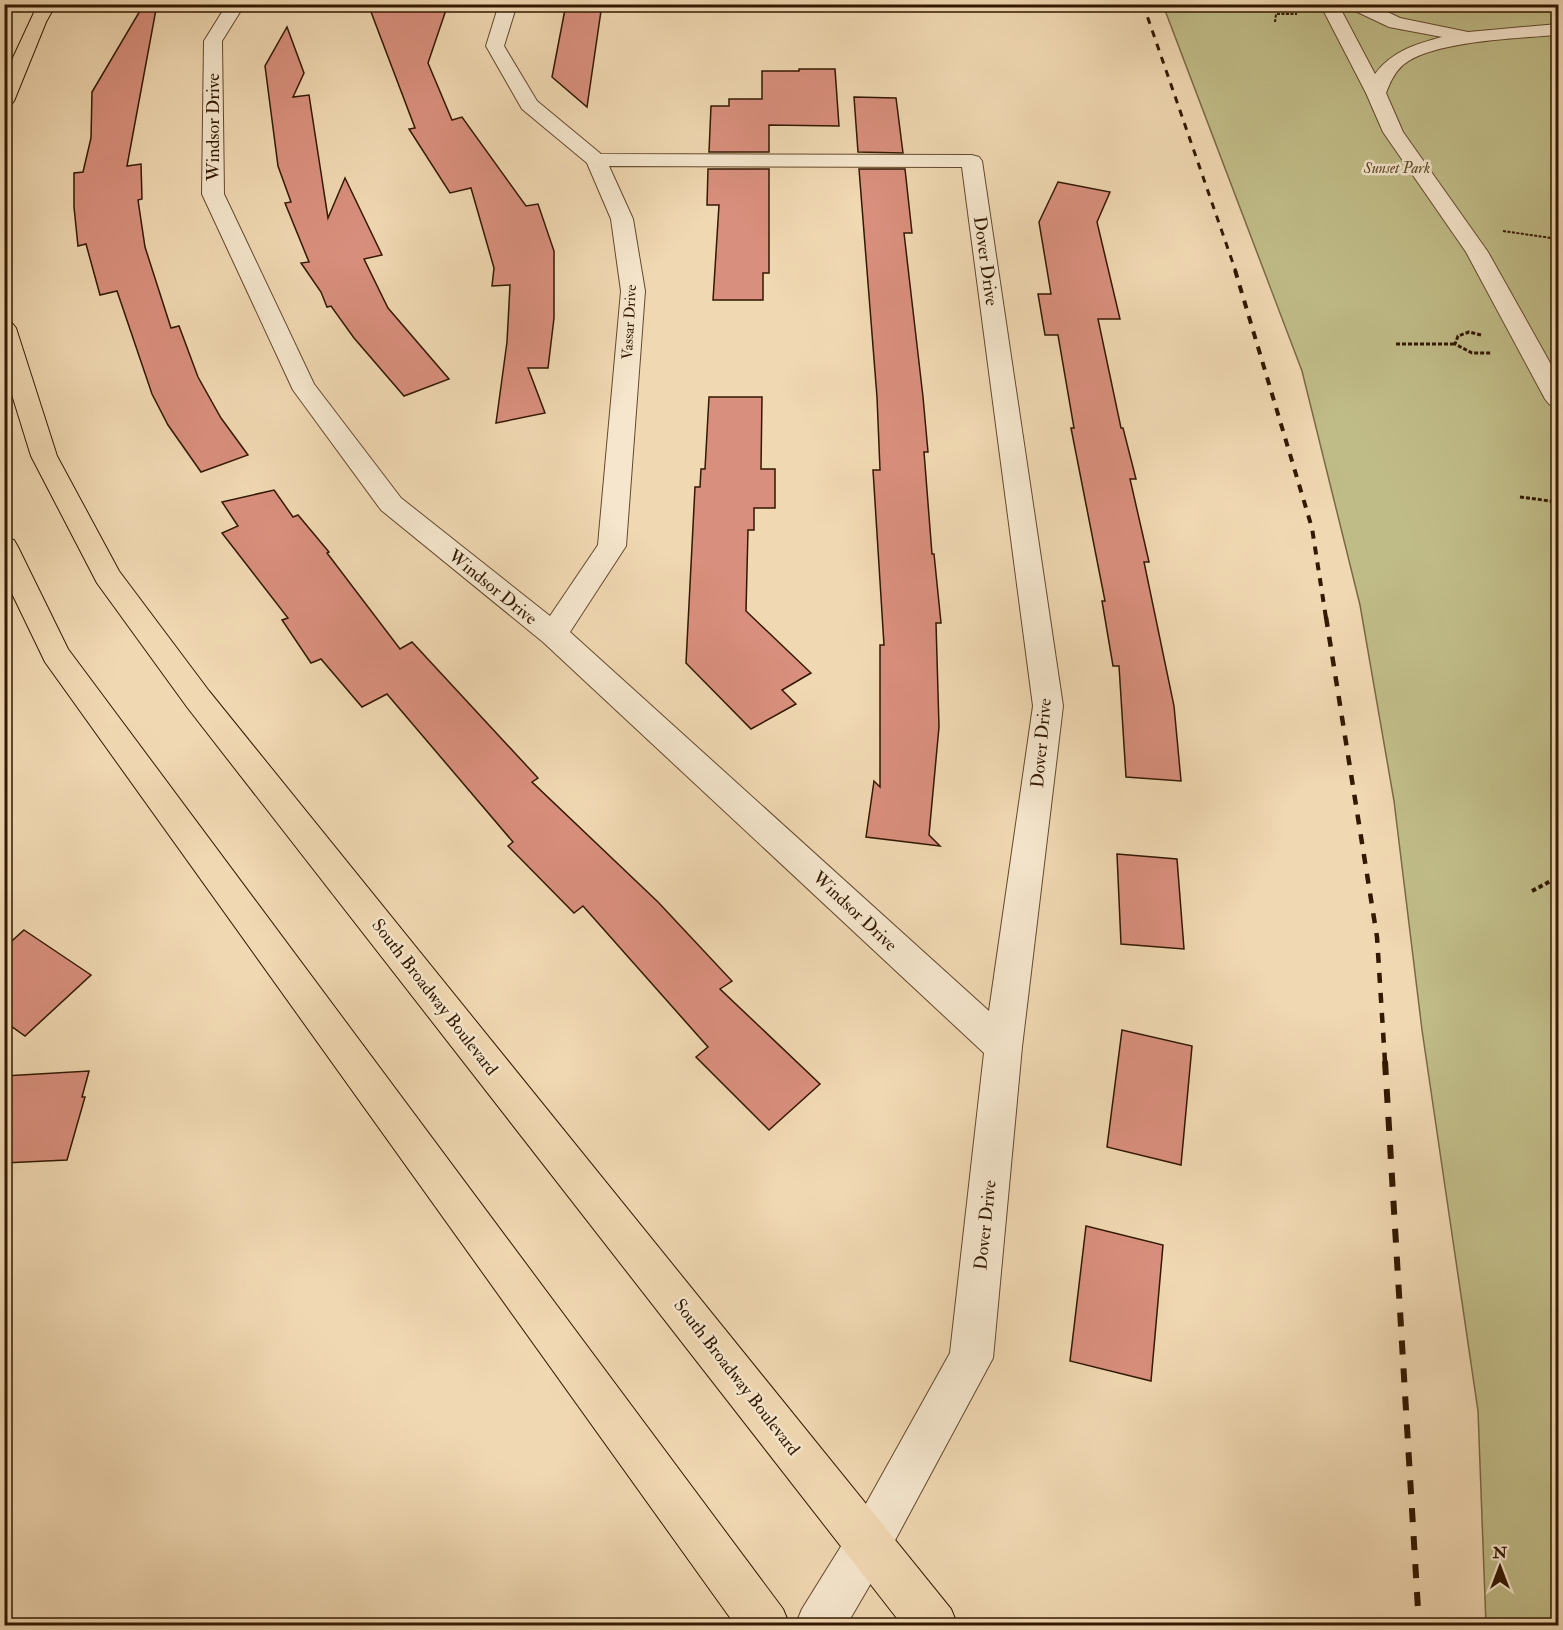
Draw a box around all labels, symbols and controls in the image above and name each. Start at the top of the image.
street label: Windsor Drive [202,73,225,182]
park label: Sunset Park [1363,159,1430,178]
street label: Dover Drive [968,215,1003,308]
street label: Vassar Drive [618,284,641,360]
street label: Windsor Drive [443,544,542,631]
street label: Dover Drive [1026,697,1057,789]
street label: Windsor Drive [807,866,902,957]
street label: South Broadway Boulevard [366,914,503,1080]
street label: Dover Drive [969,1179,1002,1271]
street label: South Broadway Boulevard [668,1294,805,1460]
north arrow [1470,1537,1530,1597]
text: N [1492,1543,1508,1563]

